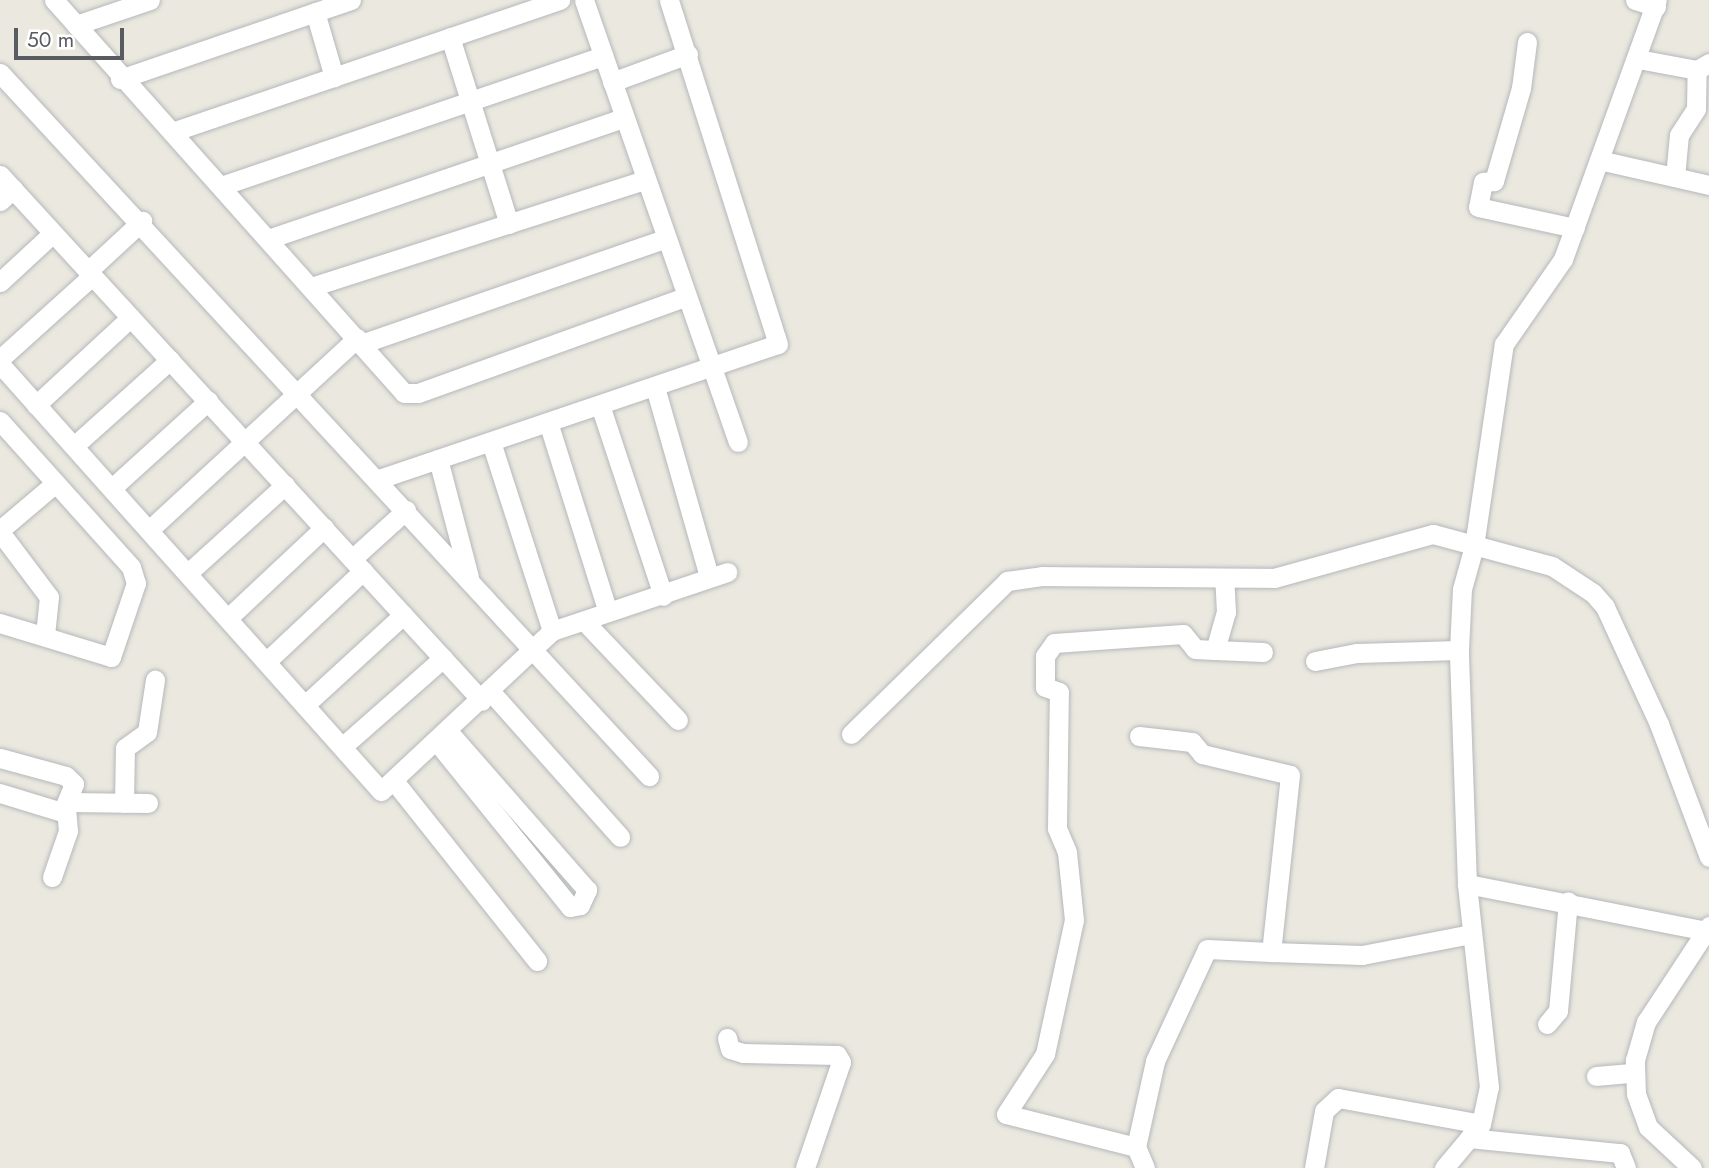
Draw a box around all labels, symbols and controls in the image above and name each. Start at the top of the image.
scale bar [18,14,128,58]
text: 50 m [27,25,74,55]

